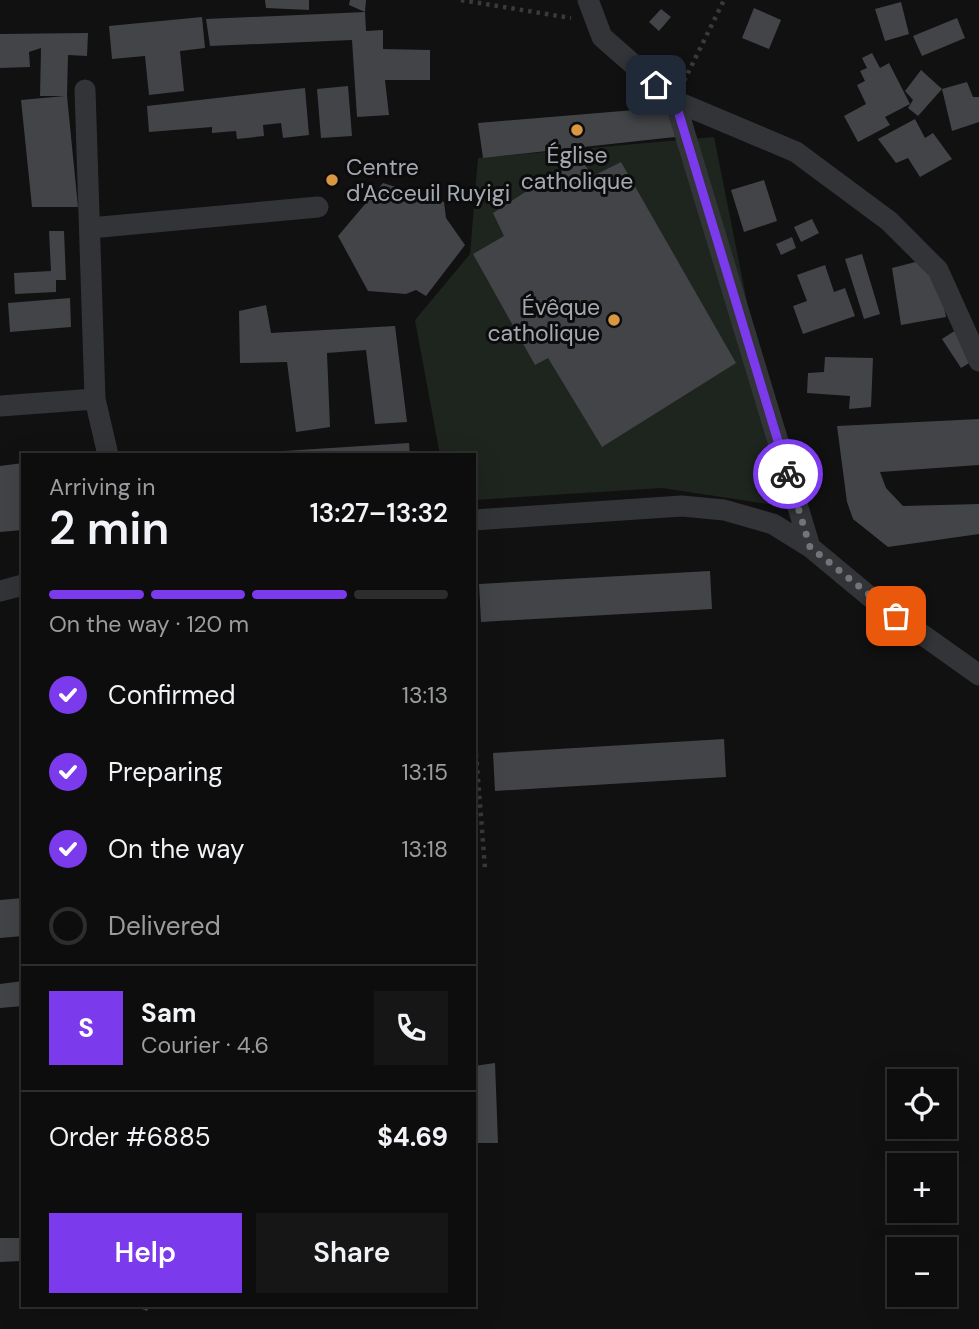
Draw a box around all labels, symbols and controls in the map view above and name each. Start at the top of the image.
pin [626,55,686,115]
icon: home [637,66,675,104]
marker: Église catholique [569,122,585,138]
place label: Église catholique [521,140,633,196]
place label: Centre d'Acceuil Ruyigi [346,152,510,208]
marker: Centre d'Acceuil Ruyigi [324,172,340,188]
place label: Évêque catholique [487,292,600,348]
marker: Évêque catholique [606,312,622,328]
courier [753,439,823,509]
icon: bike [769,455,807,493]
text: Arriving in [49,472,155,502]
text: 13:27–13:32 [310,496,448,530]
text: 2 min [49,498,169,558]
pin [866,586,926,646]
icon: bag [877,597,915,635]
text: On the way · 120 m [49,609,249,639]
icon: check [49,676,87,714]
text: Confirmed [108,678,235,712]
text: 13:13 [402,680,448,710]
icon: check [49,753,87,791]
text: Preparing [108,755,223,789]
text: 13:15 [401,757,448,787]
icon: check [49,830,87,868]
text: On the way [108,832,244,866]
text: 13:18 [401,834,448,864]
text: Delivered [108,909,221,943]
button: phone [374,991,448,1065]
text: Sam [141,996,196,1030]
text: S [78,1011,94,1045]
text: Courier · 4.6 [141,1030,269,1060]
map controls [887,1069,957,1307]
button: locate [887,1069,957,1139]
text: Order #6885 [49,1120,211,1154]
text: $4.69 [377,1120,448,1154]
button: + [887,1153,957,1223]
button: Help [49,1213,242,1293]
button: Share [256,1213,448,1293]
button: − [887,1237,957,1307]

